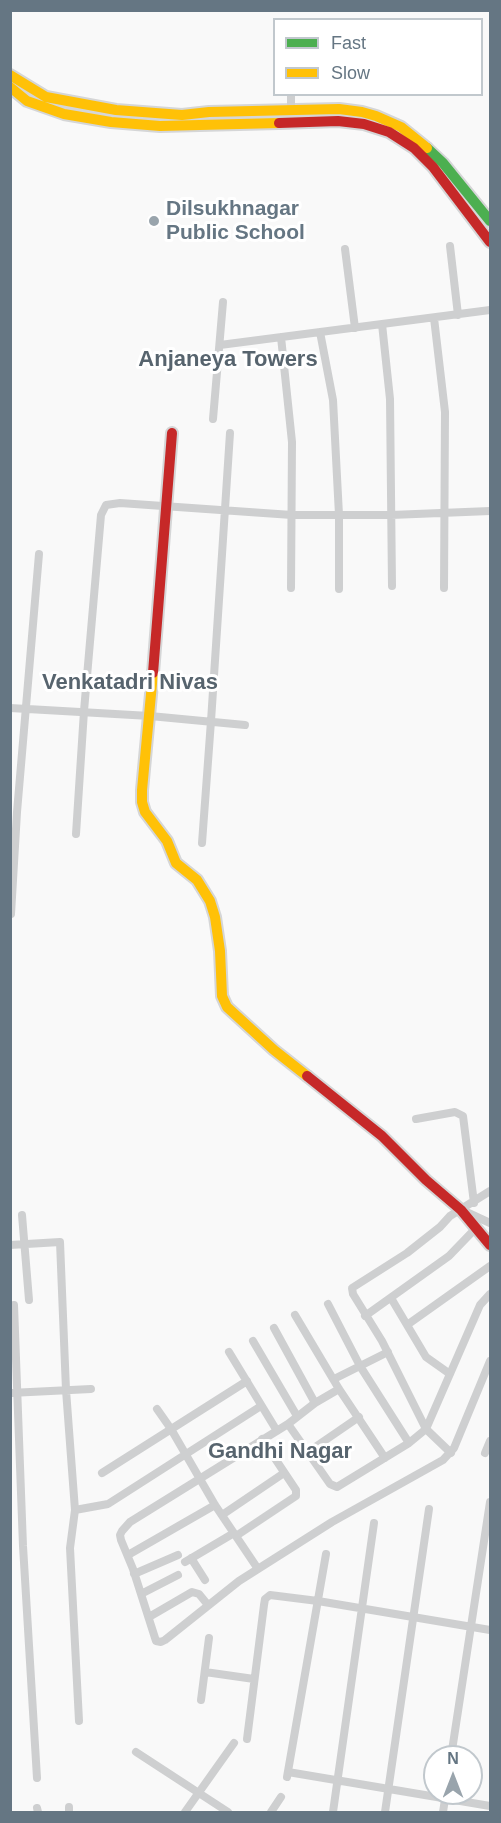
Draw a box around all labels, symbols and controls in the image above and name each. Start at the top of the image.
legend [273,18,483,96]
text: Fast [331,33,366,53]
text: Slow [331,63,370,83]
place label: Dilsukhnagar Public School [166,196,305,246]
marker: Dilsukhnagar Public School [147,214,161,228]
district label: Anjaneya Towers [138,347,318,373]
district label: Venkatadri Nivas [42,670,218,696]
district label: Gandhi Nagar [208,1439,352,1465]
north arrow [423,1745,483,1805]
text: N [447,1750,459,1767]

